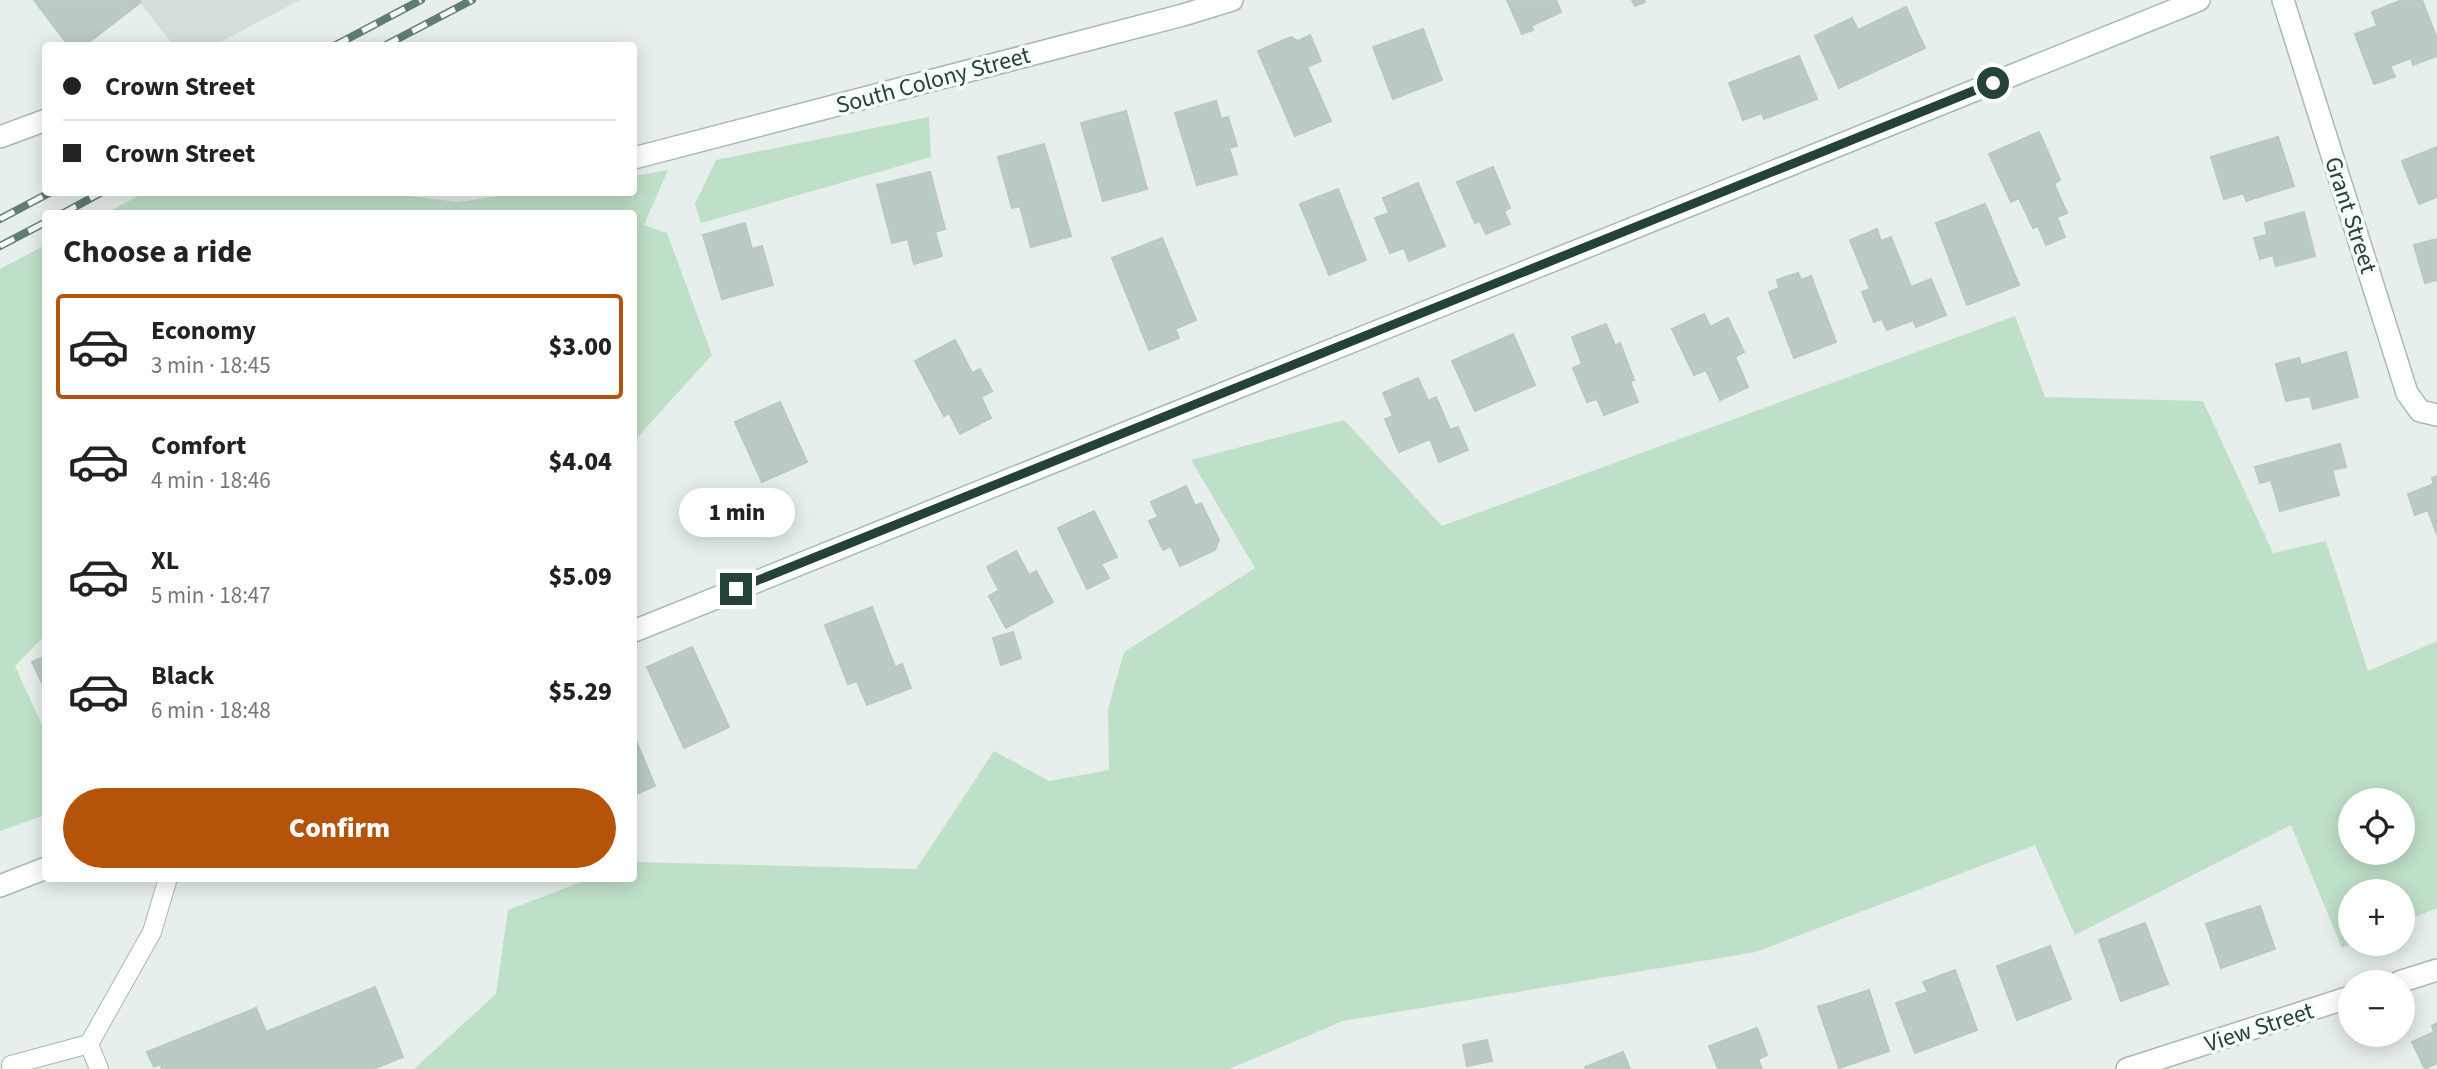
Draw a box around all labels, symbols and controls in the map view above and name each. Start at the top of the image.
street label: South Colony Street [832,38,1034,123]
route start [1977,67,2009,99]
text: Crown Street [105,68,255,105]
text: Crown Street [105,135,255,172]
street label: Grant Street [2315,152,2386,278]
text: Choose a ride [63,229,252,275]
text: Economy [151,312,256,349]
icon: car [67,315,130,378]
text: $3.00 [548,328,612,365]
text: 3 min · 18:45 [151,349,271,382]
text: Comfort [151,427,246,464]
icon: car [67,430,130,493]
text: $4.04 [548,443,612,480]
text: 4 min · 18:46 [151,464,271,497]
callout: 1 min [678,488,794,536]
text: 1 min [709,496,765,529]
text: XL [151,542,179,579]
icon: car [67,545,130,608]
text: $5.09 [548,558,612,595]
route end [720,573,752,605]
text: 5 min · 18:47 [151,579,271,612]
text: Black [151,657,214,694]
icon: car [67,660,130,723]
text: $5.29 [548,673,612,710]
text: 6 min · 18:48 [151,694,271,727]
button: Confirm [63,788,616,868]
map controls [2338,788,2415,1047]
button: locate [2338,788,2415,865]
button: + [2338,879,2415,956]
button: − [2338,970,2415,1047]
street label: View Street [2200,993,2318,1061]

